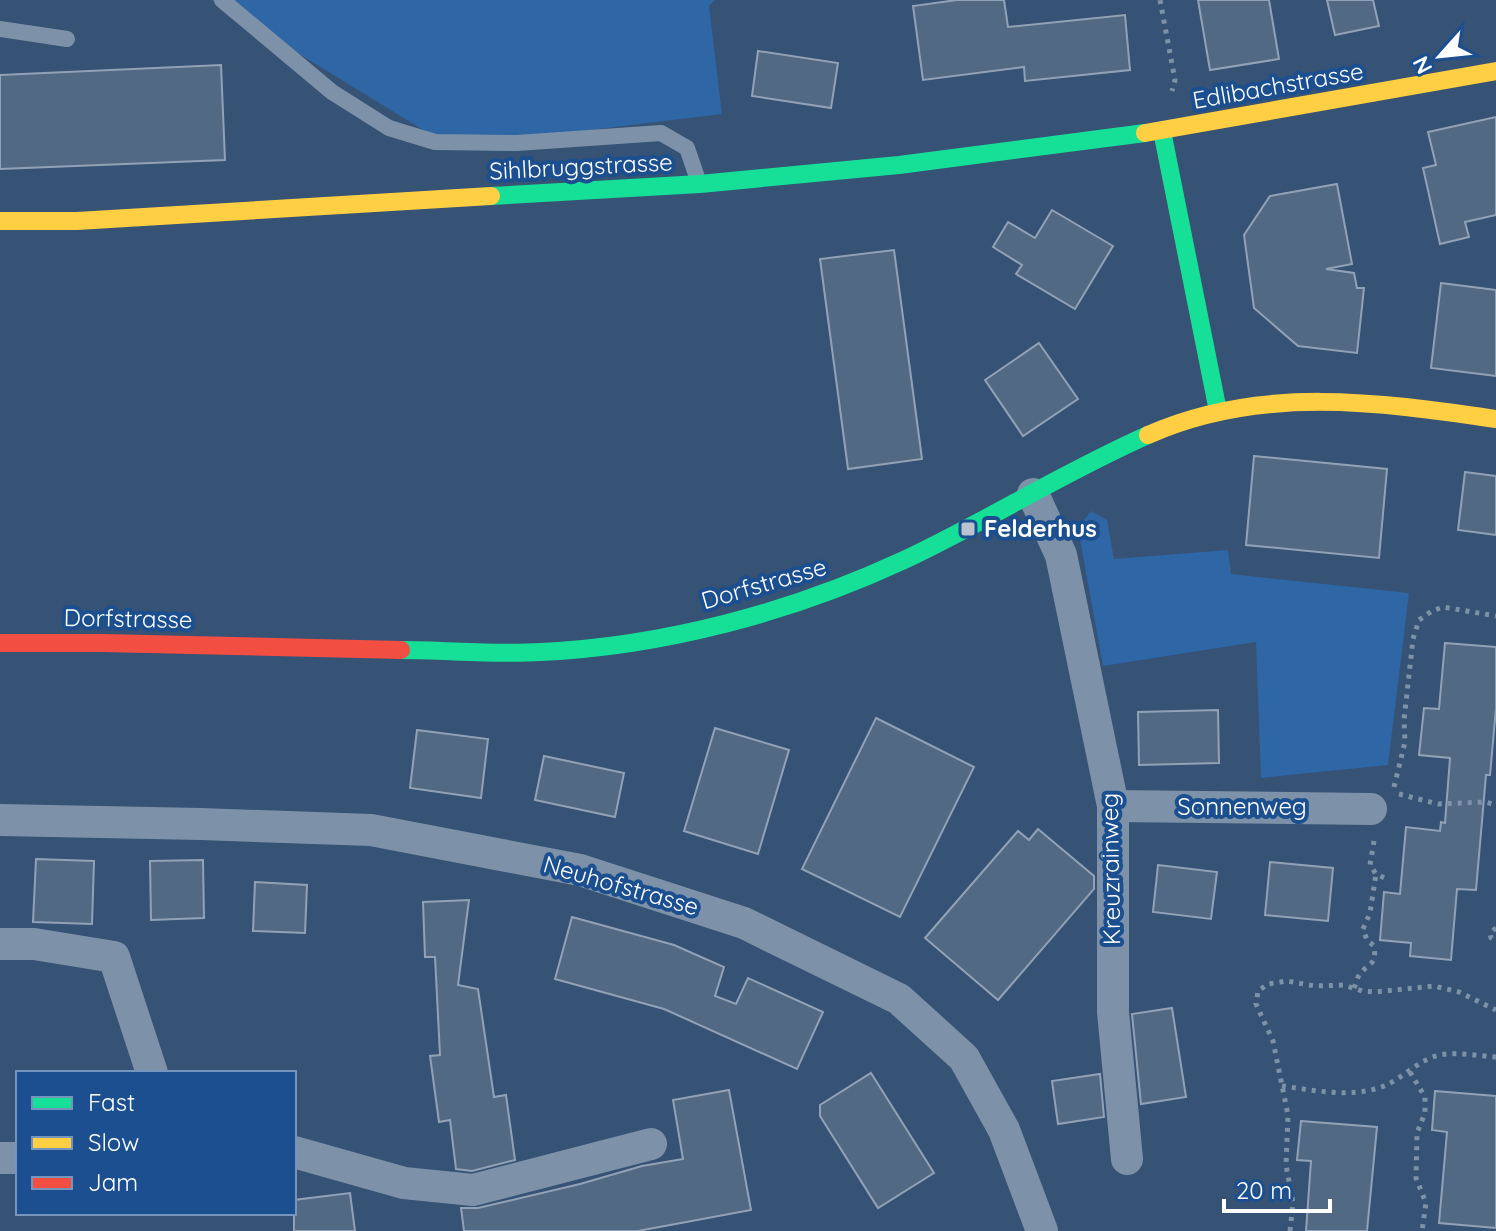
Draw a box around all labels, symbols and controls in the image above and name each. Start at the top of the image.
north arrow [1400,16,1480,96]
text: N [1406,52,1438,79]
street label: Edlibachstrasse [1190,55,1366,115]
street label: Sihlbruggstrasse [488,146,673,186]
place label: Felderhus [984,513,1097,543]
marker: Felderhus [959,520,977,538]
street label: Dorfstrasse [698,551,830,615]
street label: Dorfstrasse [63,602,193,634]
street label: Sonnenweg [1177,791,1307,821]
street label: Kreuzrainweg [1094,793,1126,945]
street label: Neuhofstrasse [540,849,703,922]
legend [16,1071,296,1215]
text: Fast [88,1087,135,1117]
text: Slow [88,1127,139,1157]
scale bar [1224,1163,1330,1213]
text: Jam [88,1167,138,1197]
text: 20 m [1236,1175,1292,1205]

